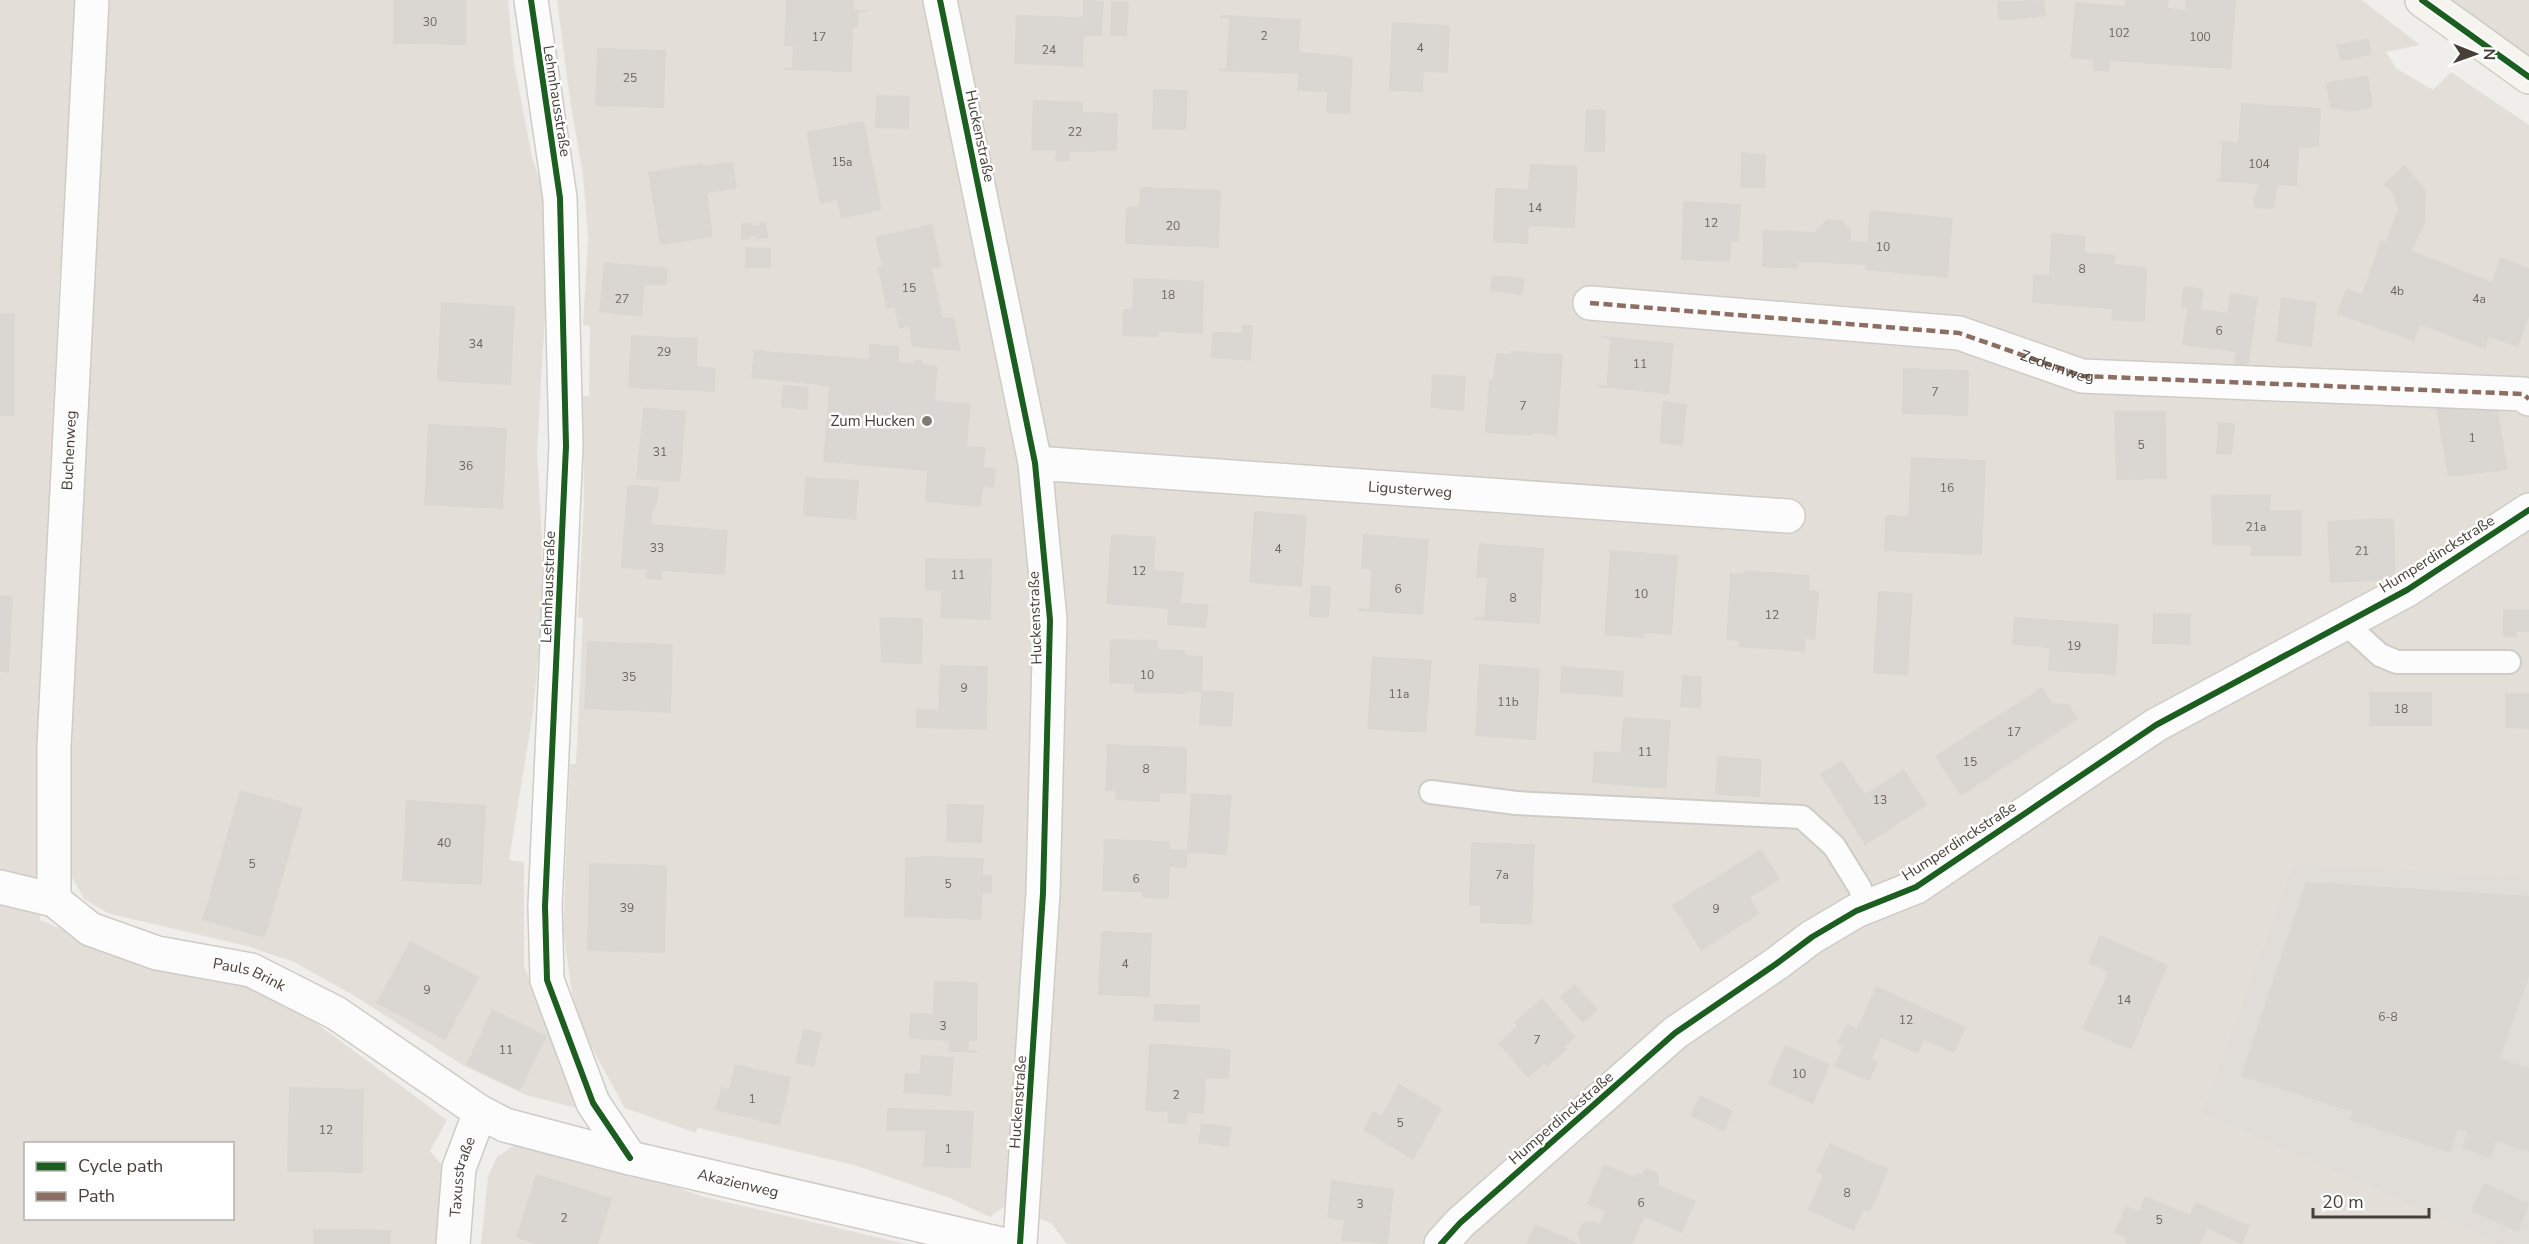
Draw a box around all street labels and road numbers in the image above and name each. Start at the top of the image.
street label: Lehmhausstraße [538,44,576,158]
street label: Huckenstraße [961,88,999,184]
street label: Zedernweg [2018,345,2094,386]
street label: Buchenweg [57,410,81,491]
street label: Ligusterweg [1367,476,1453,502]
street label: Humperdinckstraße [2375,510,2499,598]
street label: Lehmhausstraße [536,530,560,643]
street label: Huckenstraße [1023,571,1047,665]
street label: Humperdinckstraße [1898,797,2020,885]
street label: Pauls Brink [211,953,289,996]
street label: Huckenstraße [1005,1055,1031,1149]
street label: Humperdinckstraße [1504,1067,1618,1169]
street label: Taxusstraße [445,1134,480,1218]
street label: Akazienweg [696,1164,781,1202]

